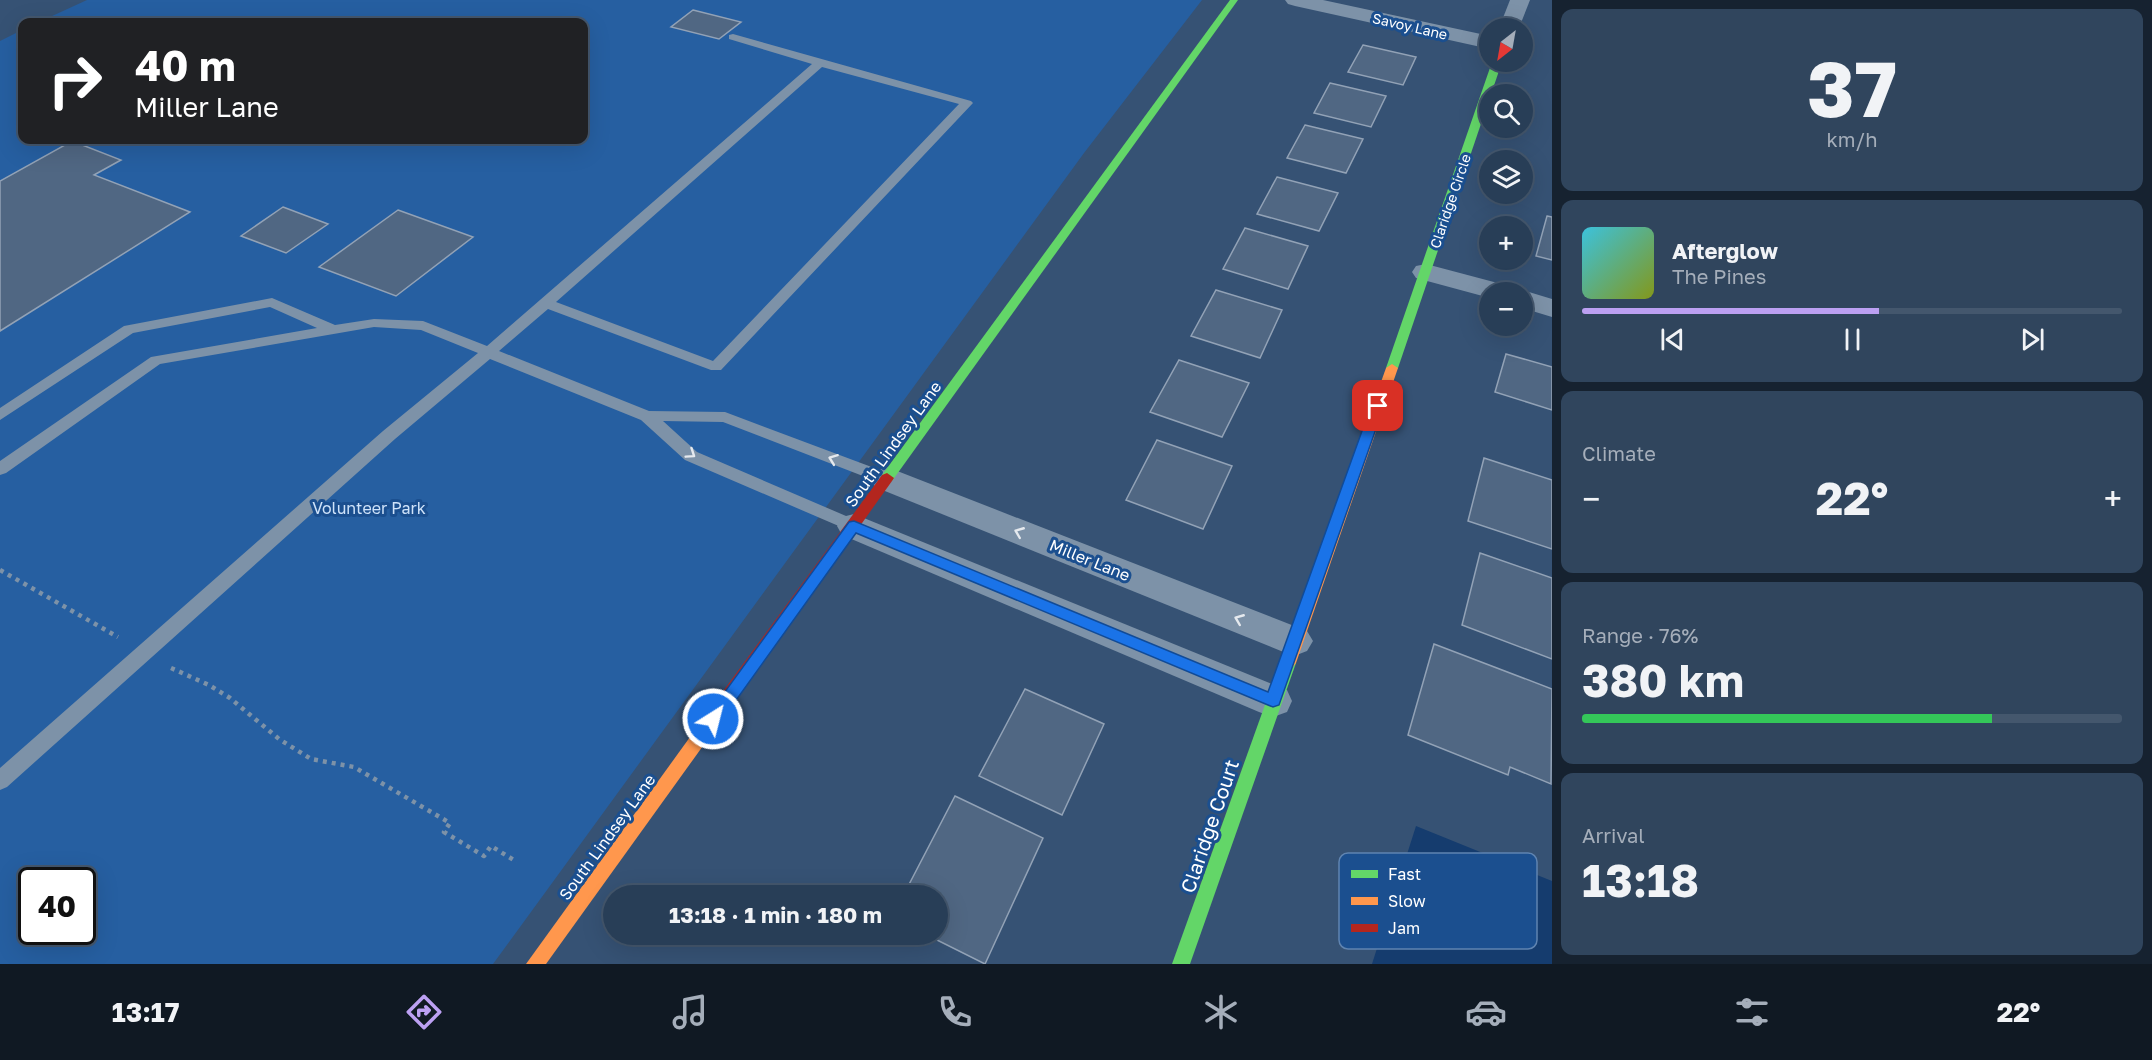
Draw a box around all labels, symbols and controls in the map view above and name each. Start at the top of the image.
street label: Savoy Lane [1371,9,1449,43]
north arrow [1479,18,1533,72]
map controls [1479,18,1533,336]
text: 40 m [135,40,236,90]
text: 37 [1807,41,1897,134]
icon: right [36,42,114,120]
button: search [1479,84,1533,138]
text: Miller Lane [135,91,279,123]
text: km/h [1827,127,1877,151]
button: layers [1479,150,1533,204]
street label: Claridge Circle [1426,152,1474,250]
button: + [1479,216,1533,270]
text: Afterglow [1672,237,1778,264]
text: The Pines [1672,264,1766,288]
button: − [1479,282,1533,336]
icon: previous [1656,323,1689,356]
icon: pause [1836,323,1869,356]
icon: next [2016,323,2049,356]
street label: South Lindsey Lane [841,377,945,511]
pin [1352,380,1403,431]
icon: arrive [1361,389,1394,422]
text: Climate [1582,441,1656,465]
one-way arrow [684,447,695,458]
one-way arrow [828,453,838,466]
text: 22° [1816,471,1888,525]
text: − [1582,479,1600,518]
text: + [2104,479,2122,518]
park label: Volunteer Park [312,498,426,518]
one-way arrow [1014,526,1025,539]
street label: Miller Lane [1047,535,1133,585]
one-way arrow [1234,614,1245,626]
text: Range · 76% [1582,623,1698,647]
text: 380 km [1582,653,1744,707]
position arrow [681,687,745,751]
street label: Claridge Court [1175,756,1243,896]
street label: South Lindsey Lane [555,770,659,904]
text: Arrival [1582,823,1645,847]
legend [1339,853,1537,949]
text: 13:18 [1582,853,1699,907]
text: Fast [1388,864,1421,884]
speed limit sign: 40 [18,867,96,945]
text: Slow [1388,891,1426,911]
text: 13:18 · 1 min · 180 m [669,901,882,928]
text: Jam [1388,918,1420,938]
icon: directions [403,991,445,1033]
icon: music [669,991,711,1033]
icon: phone [934,991,976,1033]
icon: climate [1200,991,1242,1033]
icon: car [1465,991,1507,1033]
icon: filters [1731,991,1773,1033]
text: 13:17 [112,996,179,1028]
text: 22° [1997,996,2040,1028]

